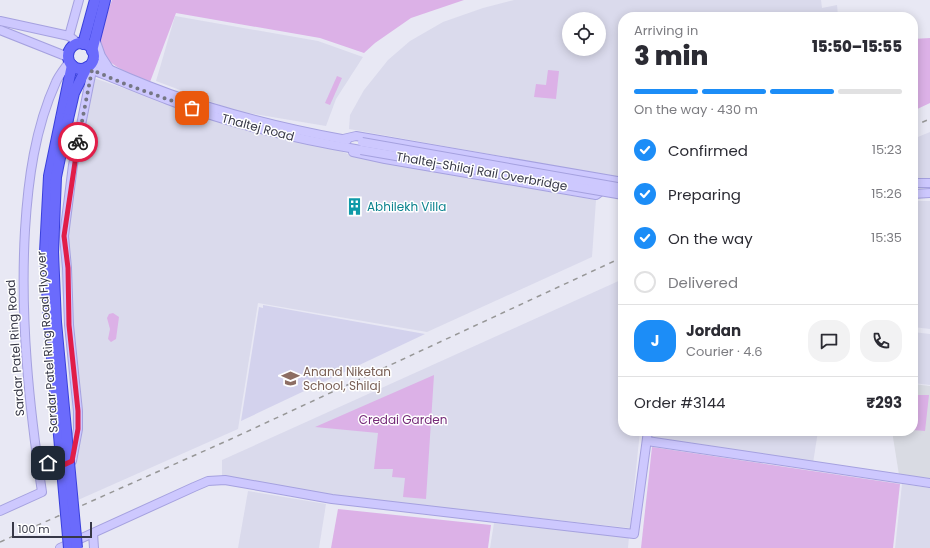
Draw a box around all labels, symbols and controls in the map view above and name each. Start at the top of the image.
map controls [562,12,606,56]
button: locate [562,12,606,56]
text: Arriving in [634,21,698,40]
text: 15:50–15:55 [812,36,902,57]
text: 3 min [634,38,708,74]
pin [175,91,209,125]
icon: bag [181,97,203,119]
text: On the way · 430 m [634,100,758,119]
street label: Thaltej Road [220,109,296,145]
courier [58,122,98,162]
icon: bike [67,131,89,153]
icon: check [634,139,656,161]
text: Confirmed [668,140,748,161]
text: 15:23 [872,140,902,159]
street label: Thaltej-Shilaj Rail Overbridge [395,148,569,194]
icon: check [634,183,656,205]
text: Preparing [668,184,741,205]
text: 15:26 [871,184,902,203]
building icon: Abhilekh Villa [344,196,364,216]
place label: Abhilekh Villa [367,198,446,215]
icon: check [634,227,656,249]
text: On the way [668,228,753,249]
text: 15:35 [871,228,902,247]
street label: Sardar Patel Ring Road Flyover [32,250,62,434]
text: Delivered [668,272,738,293]
street label: Sardar Patel Ring Road [2,279,28,417]
text: Jordan [686,320,741,341]
button: chat [808,320,850,362]
button: phone [860,320,902,362]
text: J [651,330,659,351]
text: Courier · 4.6 [686,342,763,361]
place label: Anand Niketan School, Shilaj [303,363,391,394]
school or university icon: Anand Niketan School, Shilaj [280,368,300,388]
text: Order #3144 [634,392,726,413]
text: ₹293 [866,392,902,413]
park label: Credai Garden [359,411,447,428]
pin [31,446,65,480]
icon: home [37,452,59,474]
scale bar [12,520,92,539]
text: 100 m [18,521,50,537]

